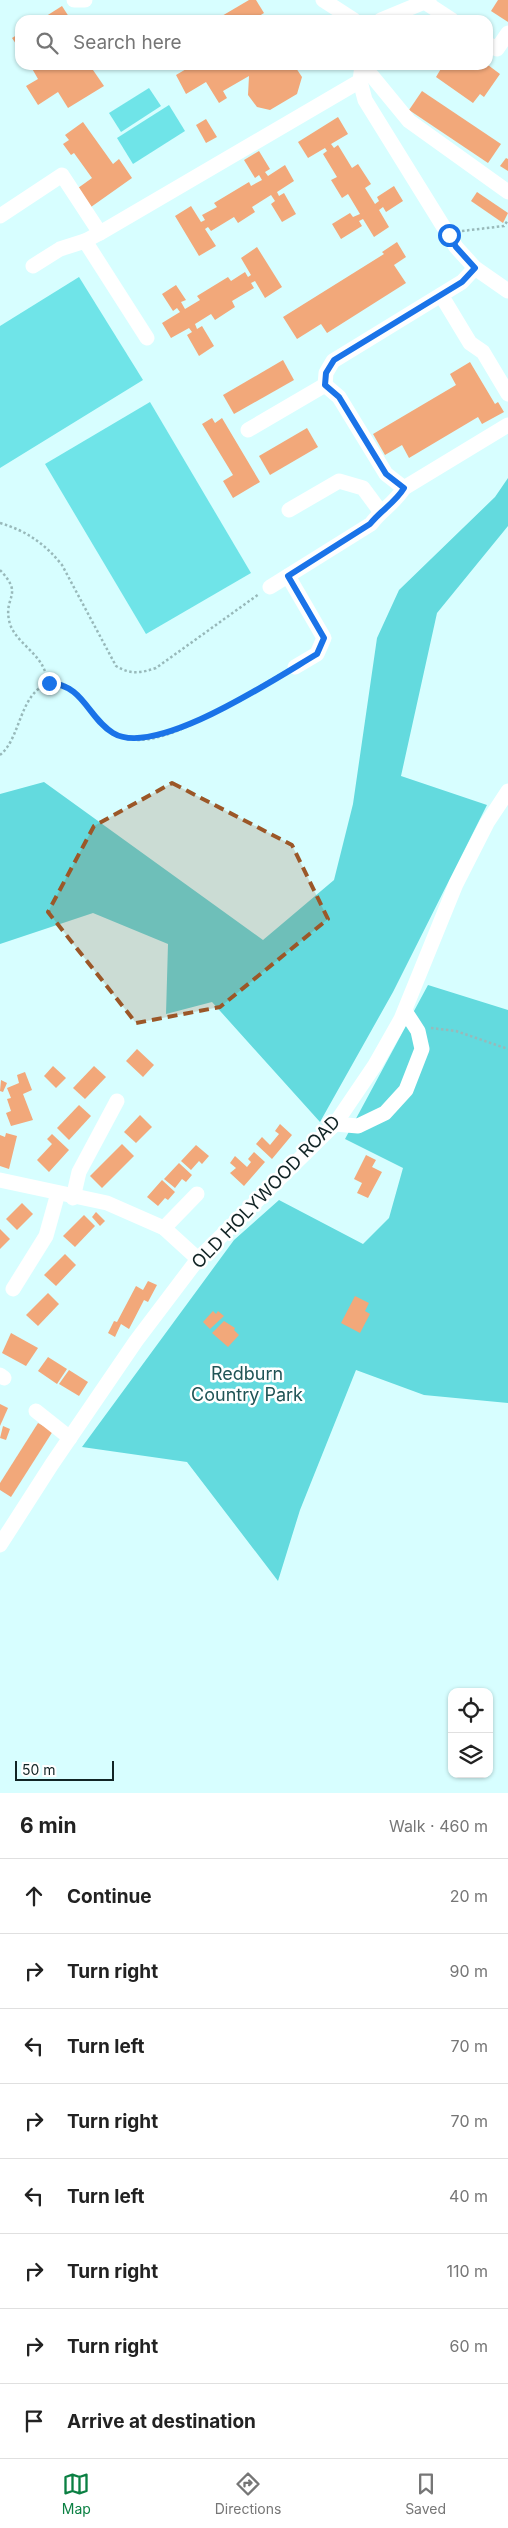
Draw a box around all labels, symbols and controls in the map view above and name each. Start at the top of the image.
search box [15,15,493,70]
icon: search [33,29,61,57]
text: Search here [73,31,182,54]
route start [438,224,461,247]
route end [38,672,61,695]
street label: OLD HOLYWOOD ROAD [187,1111,344,1272]
park label: Redburn Country Park [191,1363,303,1405]
map controls [448,1688,493,1778]
button: locate [448,1688,493,1733]
button: layers [448,1733,493,1778]
scale bar [15,1758,114,1781]
text: 50 m [22,1761,56,1778]
text: 6 min [20,1813,77,1838]
text: Walk · 460 m [389,1816,488,1836]
icon: ahead [20,1882,48,1910]
text: Continue [67,1885,152,1908]
text: 20 m [450,1886,488,1906]
icon: right [20,1957,48,1985]
text: Turn right [67,1960,158,1983]
text: 90 m [449,1961,488,1981]
icon: left [20,2032,48,2060]
text: Turn left [67,2035,145,2058]
text: 70 m [451,2036,488,2056]
icon: right [20,2107,48,2135]
text: Turn right [67,2110,158,2133]
text: 70 m [451,2111,488,2131]
icon: left [20,2182,48,2210]
text: Turn left [67,2185,145,2208]
text: 40 m [449,2186,488,2206]
icon: right [20,2257,48,2285]
text: Turn right [67,2260,158,2283]
text: 110 m [446,2261,488,2281]
icon: right [20,2332,48,2360]
text: Turn right [67,2335,158,2358]
text: 60 m [449,2336,488,2356]
icon: arrive [20,2407,48,2435]
text: Arrive at destination [67,2410,256,2433]
tab: Map [62,2470,91,2517]
tab: Directions [215,2470,281,2517]
tab: Saved [405,2470,446,2517]

